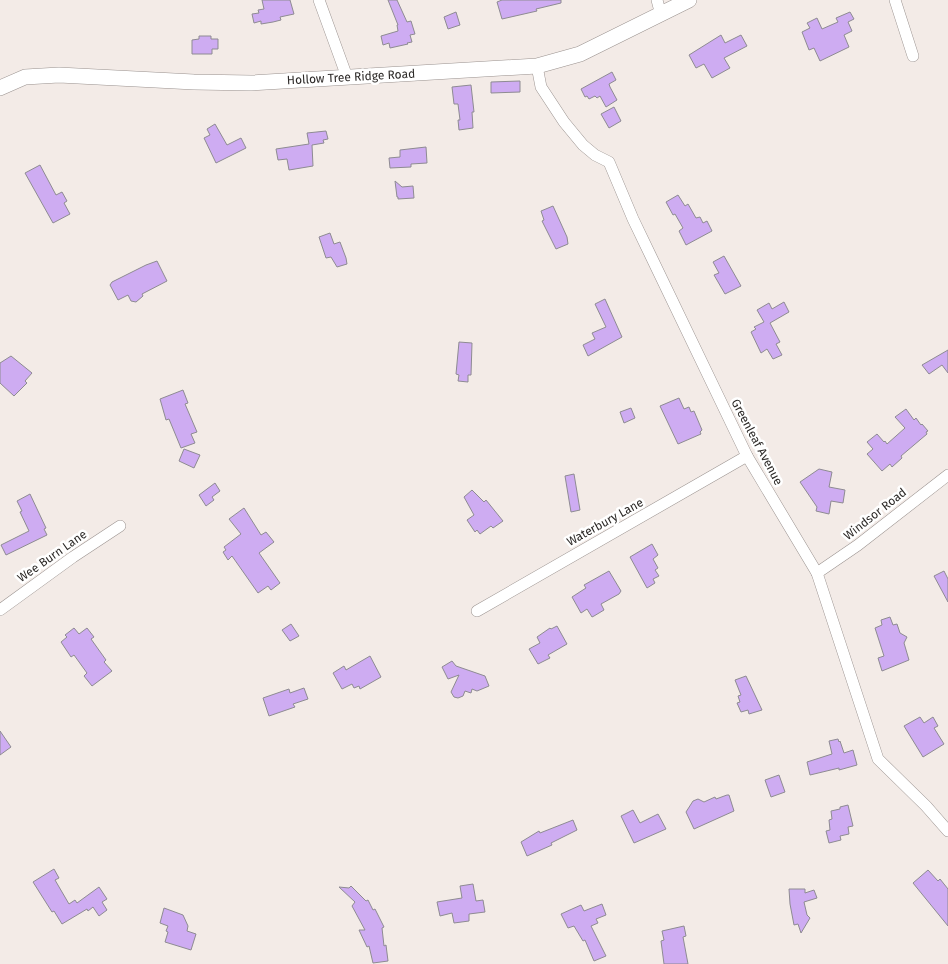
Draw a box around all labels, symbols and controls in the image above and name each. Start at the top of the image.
street label: Hollow Tree Ridge Road [286,67,416,87]
street label: Greenleaf Avenue [728,397,786,487]
street label: Windsor Road [841,485,909,543]
street label: Waterbury Lane [564,495,646,549]
street label: Wee Burn Lane [15,527,89,585]

